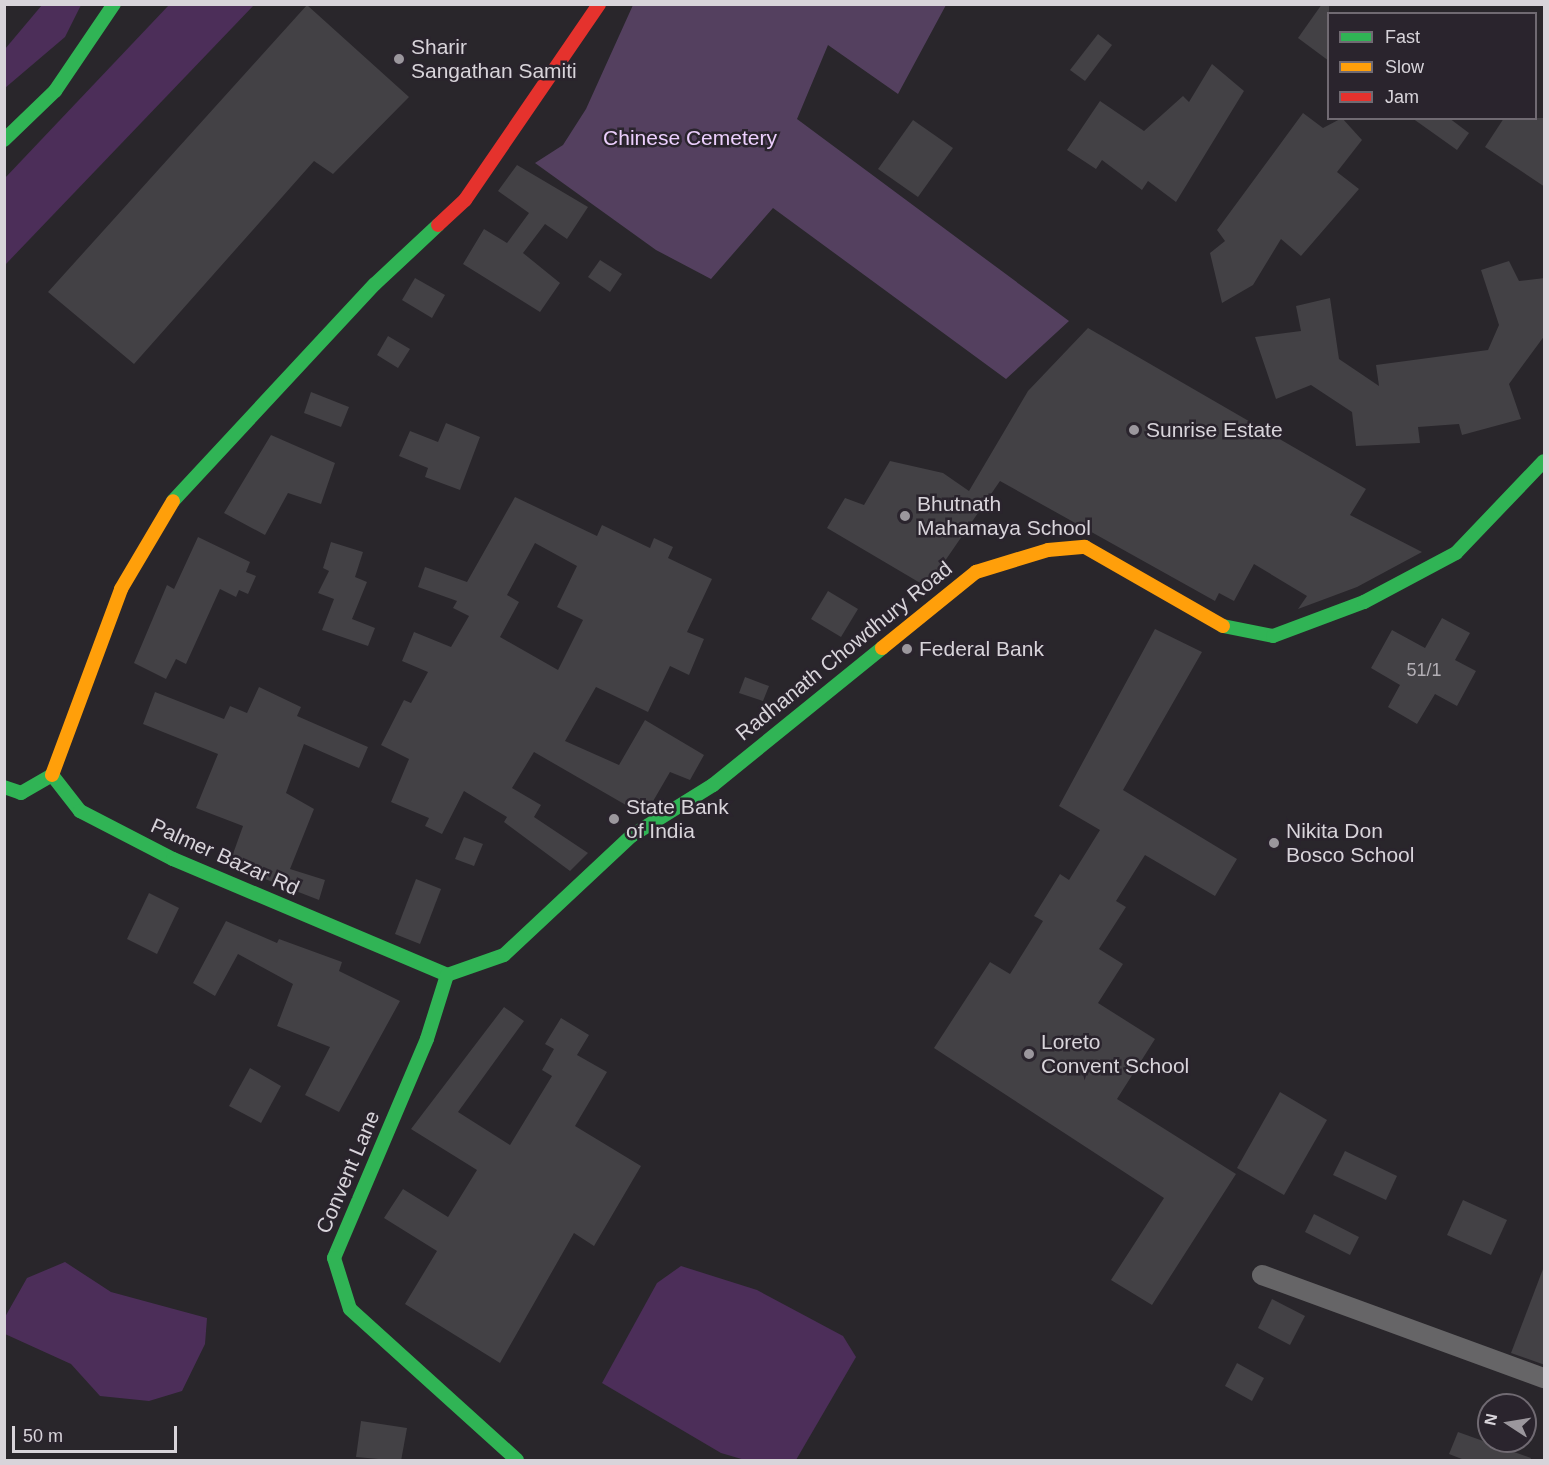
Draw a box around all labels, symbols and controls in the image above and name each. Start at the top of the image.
legend [1327,12,1537,120]
text: Fast [1385,27,1420,47]
place label: Sharir Sangathan Samiti [411,34,577,84]
marker: Sharir Sangathan Samiti [392,52,406,66]
text: Slow [1385,57,1424,77]
text: Jam [1385,87,1419,107]
park label: Chinese Cemetery [603,125,777,151]
place label: Sunrise Estate [1146,417,1283,443]
marker: Sunrise Estate [1127,423,1141,437]
place label: Bhutnath Mahamaya School [917,491,1091,541]
marker: Bhutnath Mahamaya School [898,509,912,523]
street label: Radhanath Chowdhury Road [731,556,957,746]
place label: Federal Bank [919,636,1044,662]
marker: Federal Bank [900,642,914,656]
house number: 51/1 [1406,659,1442,681]
place label: State Bank of India [626,794,729,844]
marker: State Bank of India [607,812,621,826]
street label: Palmer Bazar Rd [147,813,303,901]
place label: Nikita Don Bosco School [1286,818,1414,868]
marker: Nikita Don Bosco School [1267,836,1281,850]
place label: Loreto Convent School [1041,1029,1189,1079]
marker: Loreto Convent School [1022,1047,1036,1061]
street label: Convent Lane [311,1107,385,1237]
north arrow [1477,1393,1537,1453]
text: N [1481,1412,1500,1427]
scale bar [15,1414,180,1452]
text: 50 m [23,1426,63,1446]

